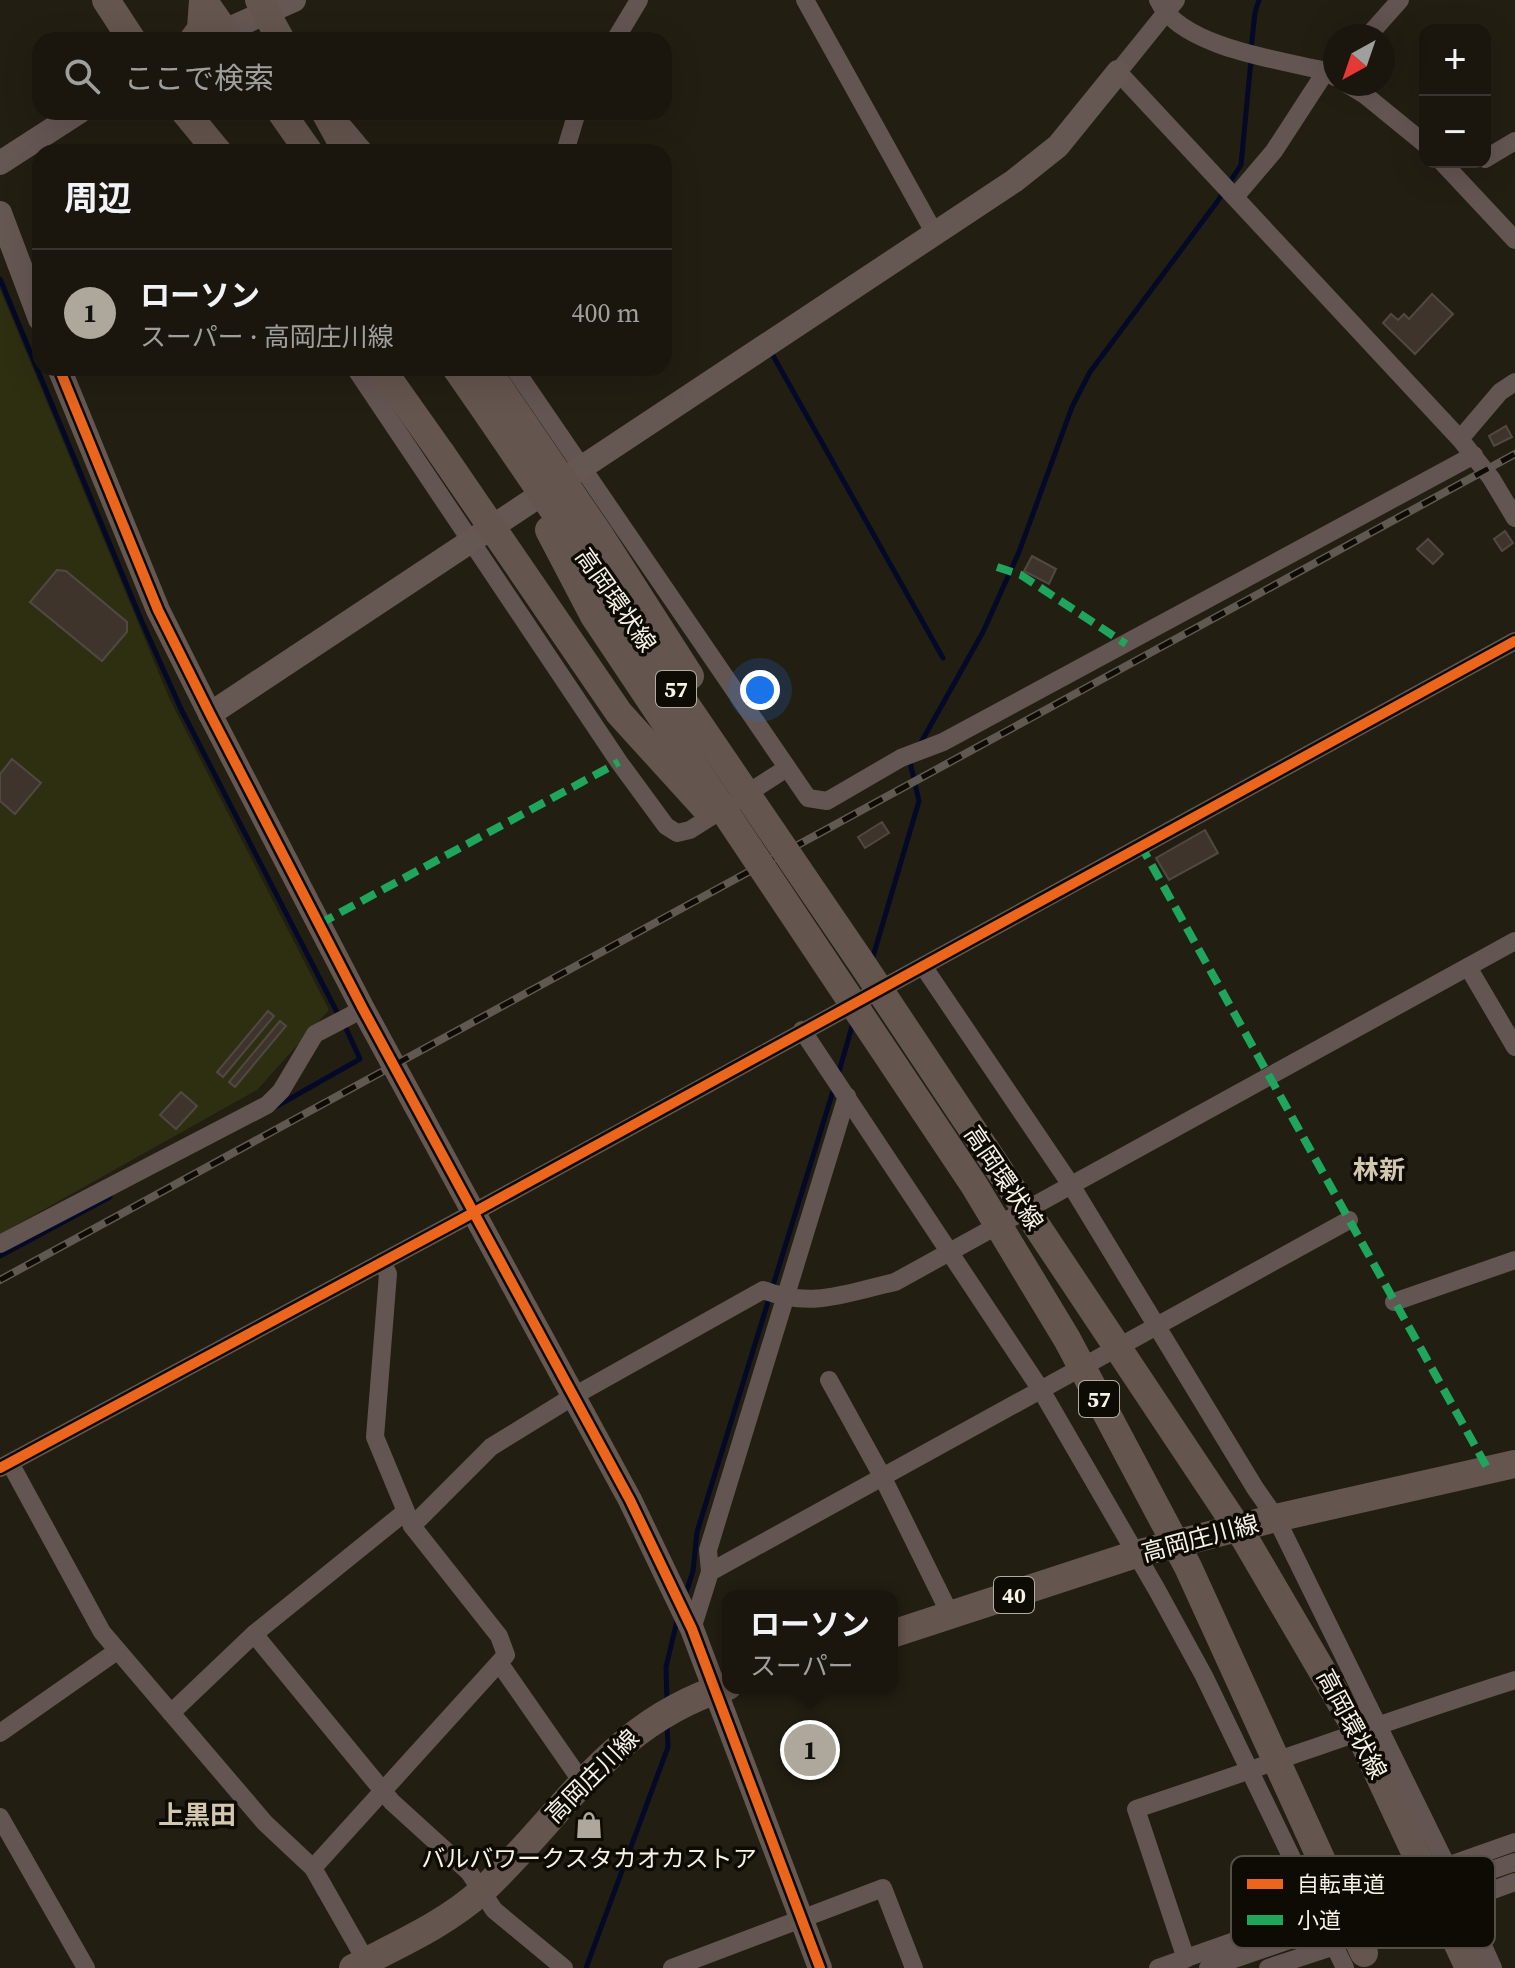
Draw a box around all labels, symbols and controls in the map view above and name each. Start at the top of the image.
north arrow [1323,24,1395,96]
map controls [1419,24,1491,168]
button: + [1419,24,1491,96]
search box [32,32,672,120]
icon: search [60,54,104,98]
text: ここで検索 [124,58,274,99]
button: − [1419,96,1491,168]
text: 周辺 [64,175,132,221]
text: ローソン [140,275,260,316]
text: 1 [83,295,97,331]
text: 400 m [572,295,640,331]
text: スーパー · 高岡庄川線 [140,319,394,355]
street label: 高岡環状線 [568,541,664,659]
your location [740,670,780,710]
road number: 57 [656,671,696,707]
street label: 高岡環状線 [957,1119,1051,1237]
district label: 林新 [1353,1152,1405,1188]
road number: 57 [1079,1381,1119,1417]
street label: 高岡庄川線 [1138,1507,1262,1569]
road number: 40 [994,1577,1034,1613]
popup [722,1590,898,1694]
text: ローソン [750,1604,870,1645]
text: スーパー [750,1648,854,1684]
street label: 高岡環状線 [1309,1663,1395,1785]
pin: 1 [784,1720,836,1780]
street label: 高岡庄川線 [538,1722,646,1830]
district label: 上黒田 [158,1797,236,1833]
shop icon: バルバワークスタカオカストア [574,1810,604,1840]
place label: バルバワークスタカオカストア [421,1842,757,1875]
legend [1231,1856,1495,1948]
text: 自転車道 [1297,1869,1385,1899]
text: 小道 [1297,1905,1341,1935]

